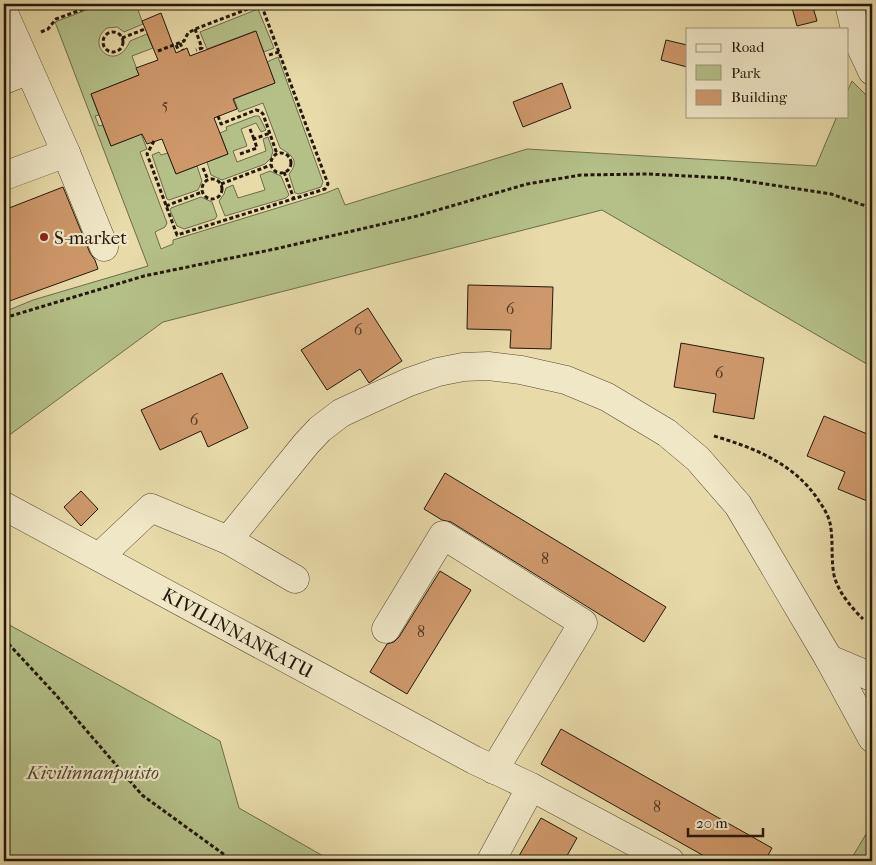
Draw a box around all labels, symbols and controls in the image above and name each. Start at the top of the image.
legend [686,28,848,118]
text: Road [731,38,765,56]
text: Park [731,64,761,82]
text: Building [731,88,788,106]
house number: 5 [162,95,169,114]
place label: S-market [54,227,127,249]
marker: S-market [38,231,50,243]
house number: 6 [506,299,515,318]
house number: 6 [354,320,363,339]
house number: 6 [715,363,724,382]
house number: 6 [190,410,199,429]
house number: 8 [541,549,549,568]
street label: KIVILINNANKATU [158,584,317,683]
house number: 8 [417,622,425,641]
park label: Kivilinnanpuisto [25,762,159,784]
house number: 8 [653,797,661,816]
scale bar [688,805,764,837]
text: 20 m [696,814,728,832]

